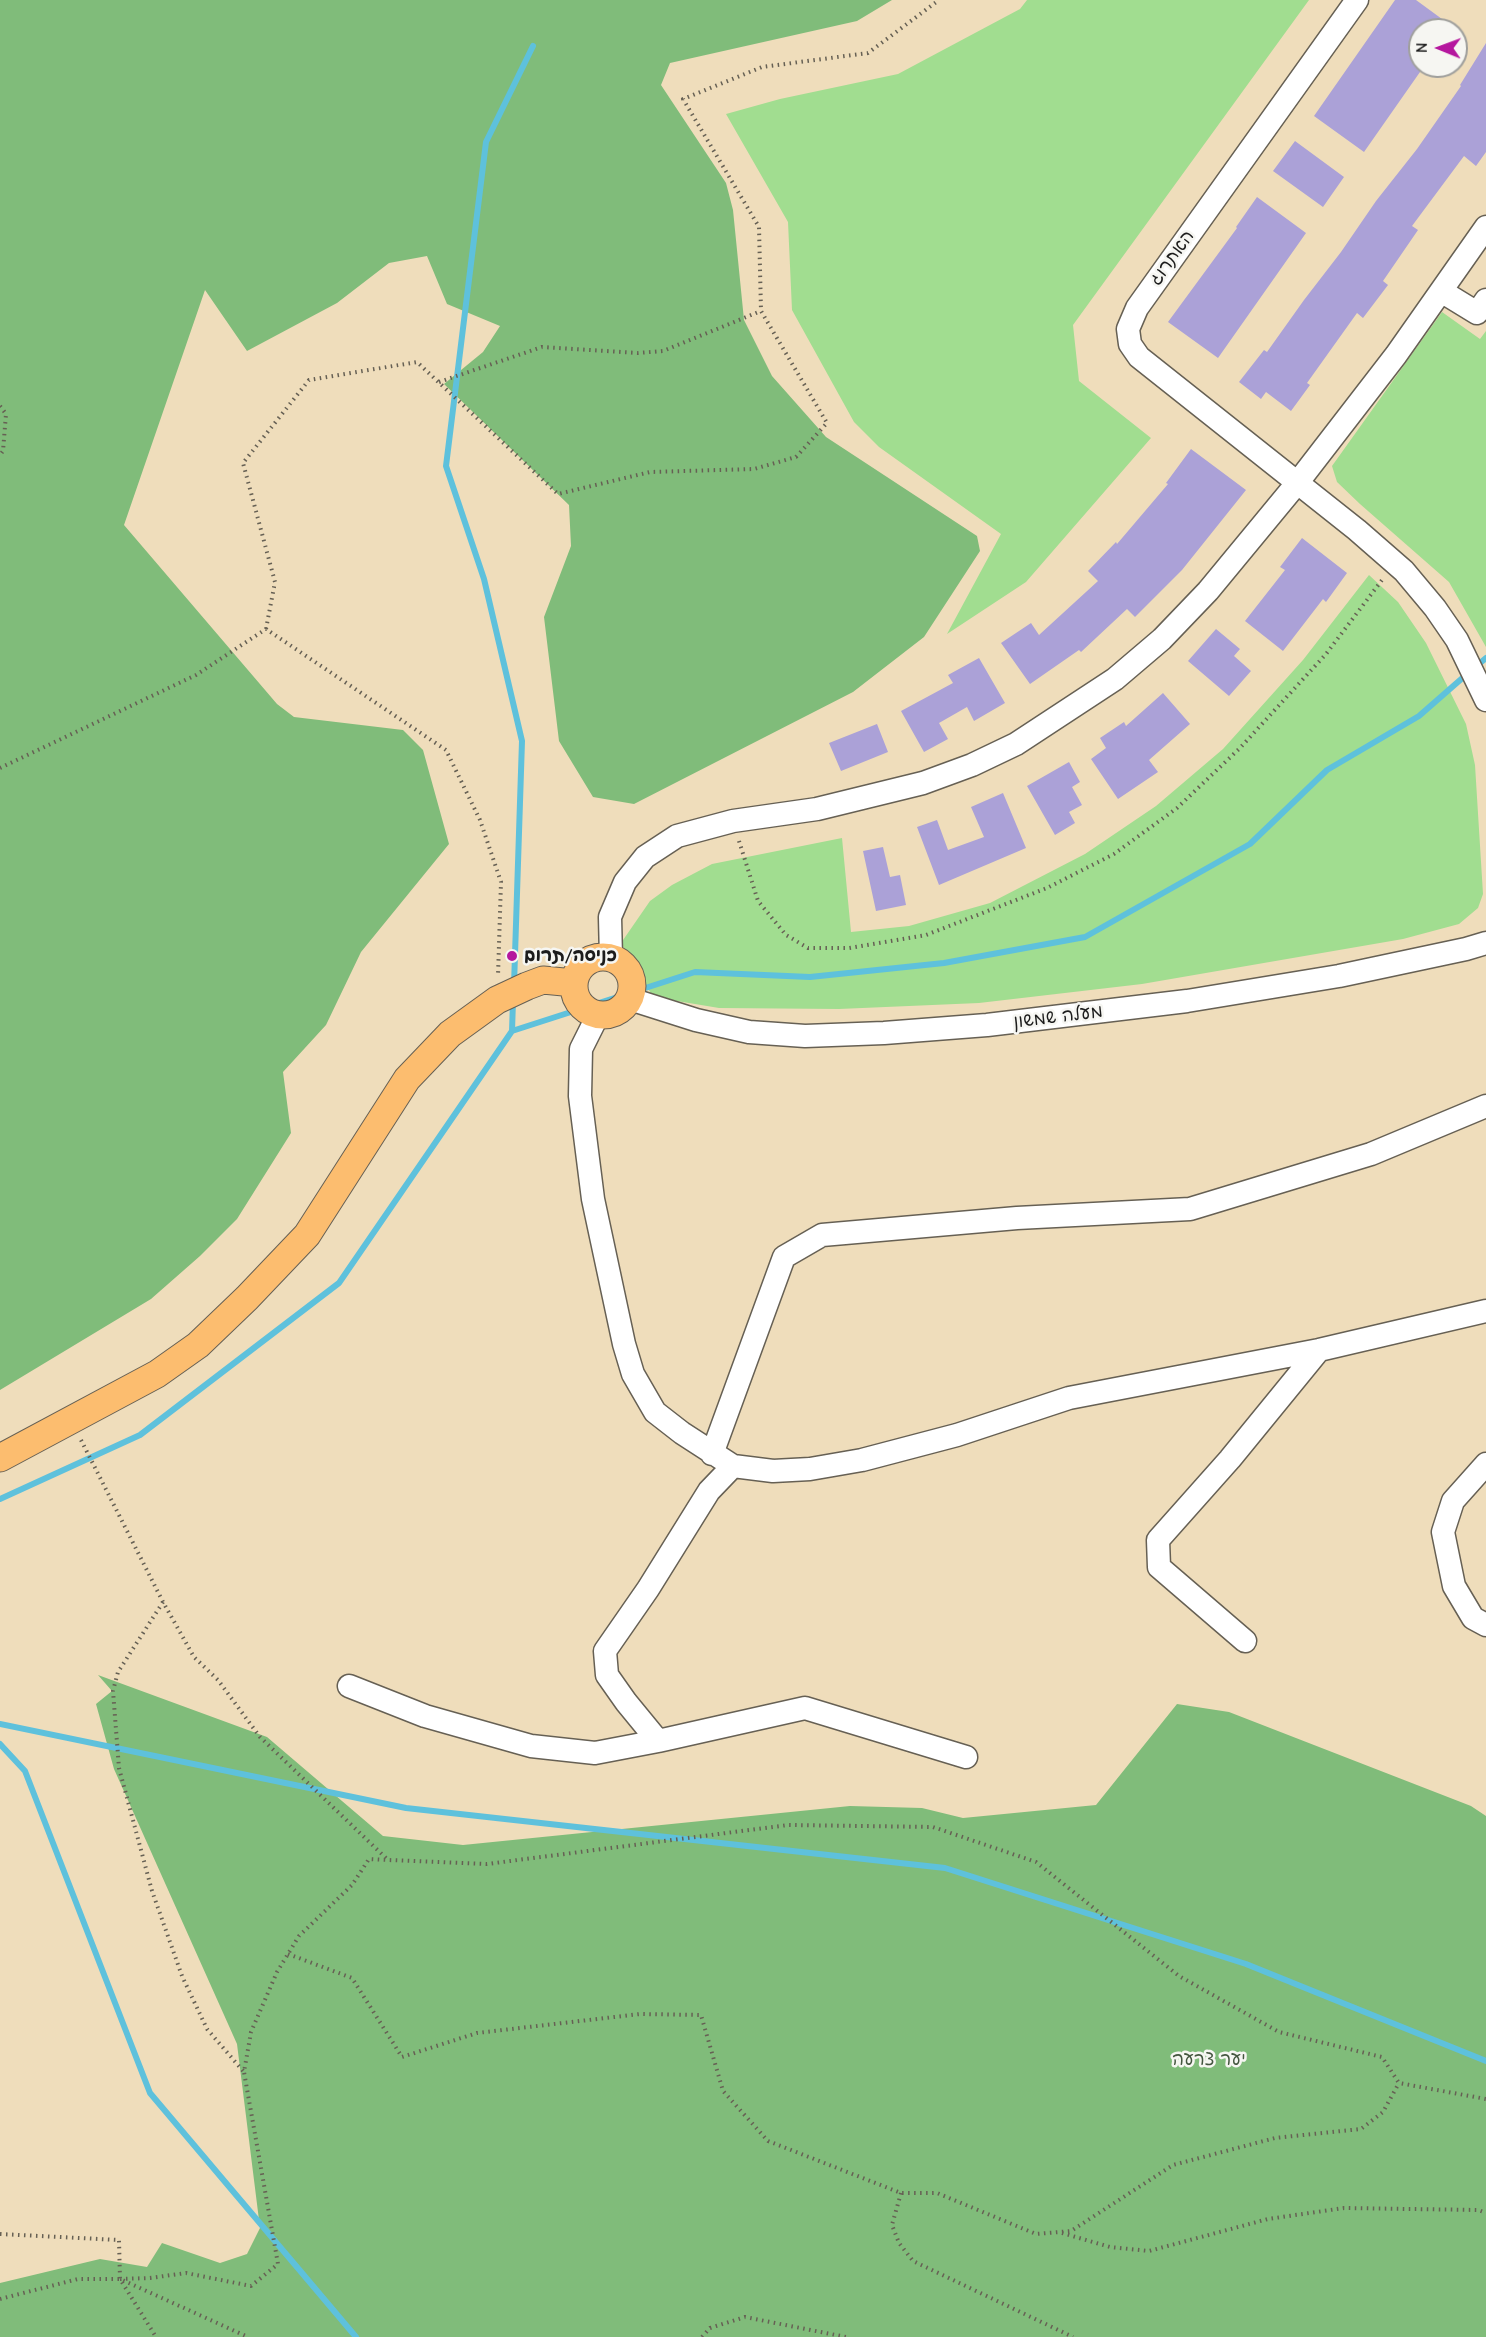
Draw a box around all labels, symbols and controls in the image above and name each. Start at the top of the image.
north arrow [1408,18,1468,78]
text: N [1413,42,1431,53]
street label: האתרוג [1145,226,1199,290]
place label: כניסה/תרום [524,945,617,967]
marker: כניסה/תרום [505,949,519,963]
street label: מעלה שמשון [1012,1001,1104,1033]
park label: יער צרעה [1172,2049,1246,2071]

